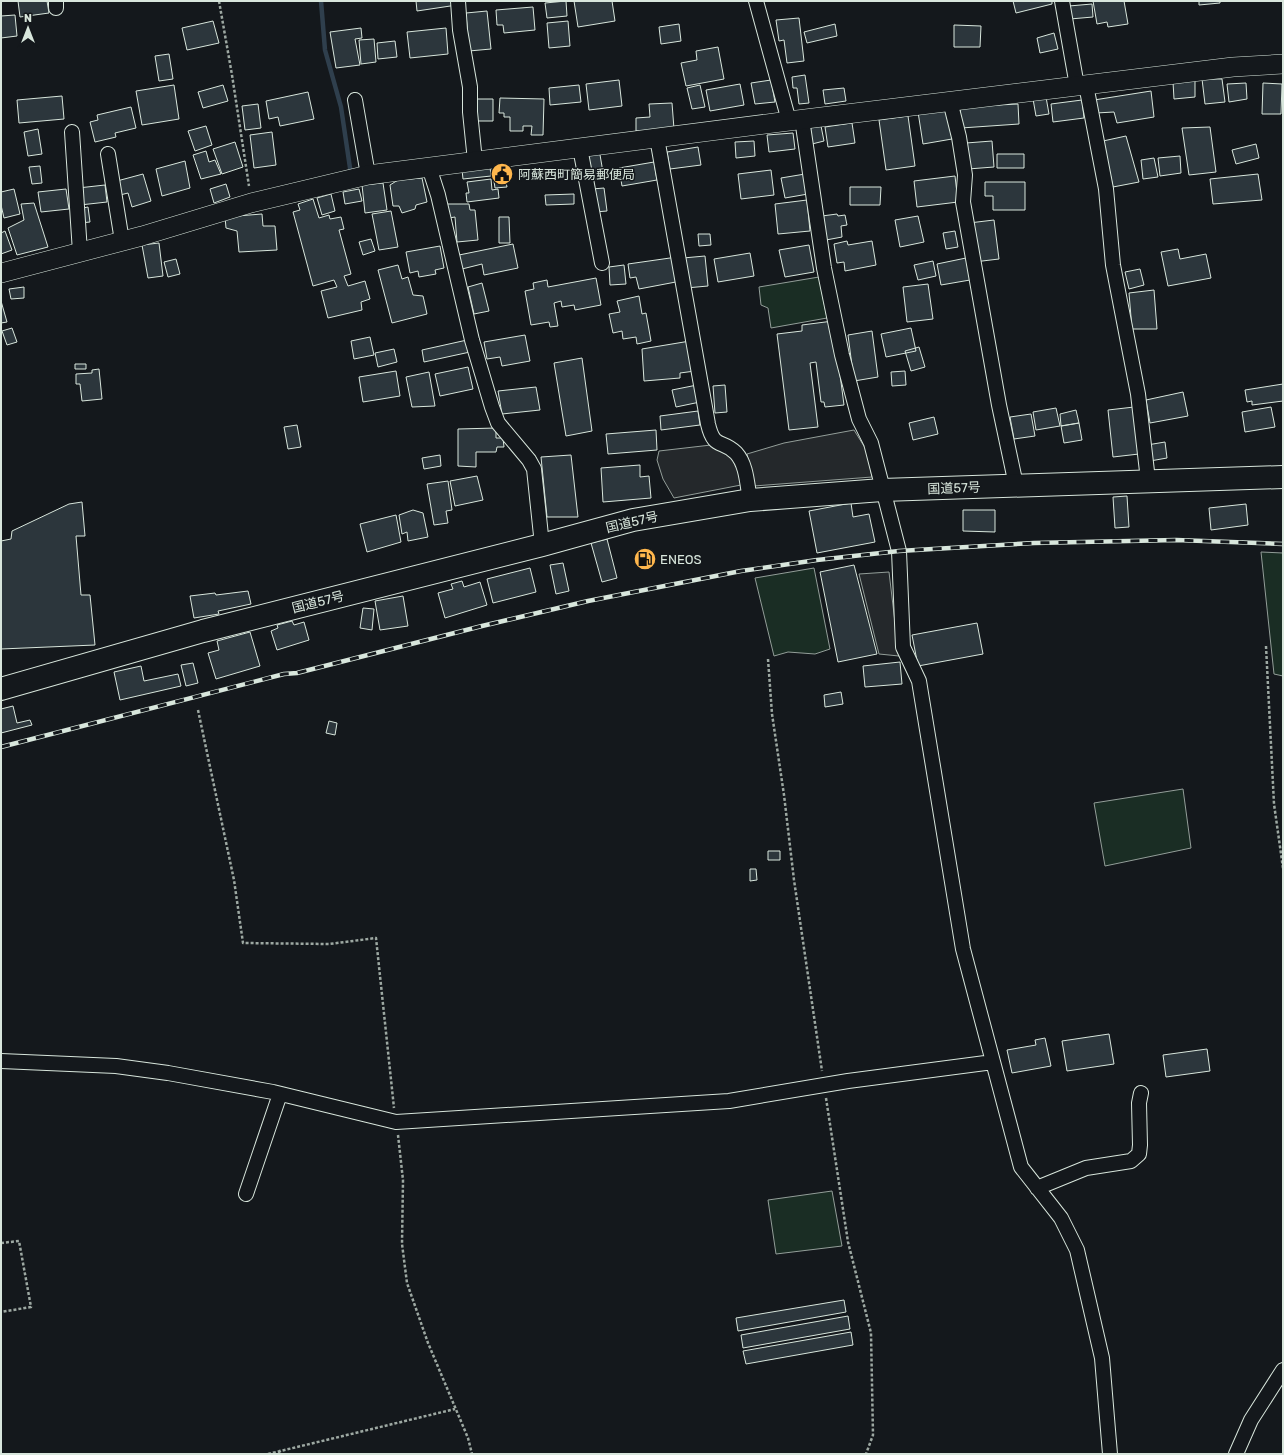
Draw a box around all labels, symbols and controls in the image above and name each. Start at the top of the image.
north arrow [8,8,48,48]
text: N [24,12,32,25]
public building icon: 阿蘇西町簡易郵便局 [489,161,515,187]
place label: 阿蘇西町簡易郵便局 [518,167,635,182]
street label: 国道57号 [927,480,981,496]
street label: 国道57号 [604,509,660,535]
fuel station icon: ENEOS [632,546,658,572]
place label: ENEOS [660,552,702,567]
street label: 国道57号 [290,588,346,616]

